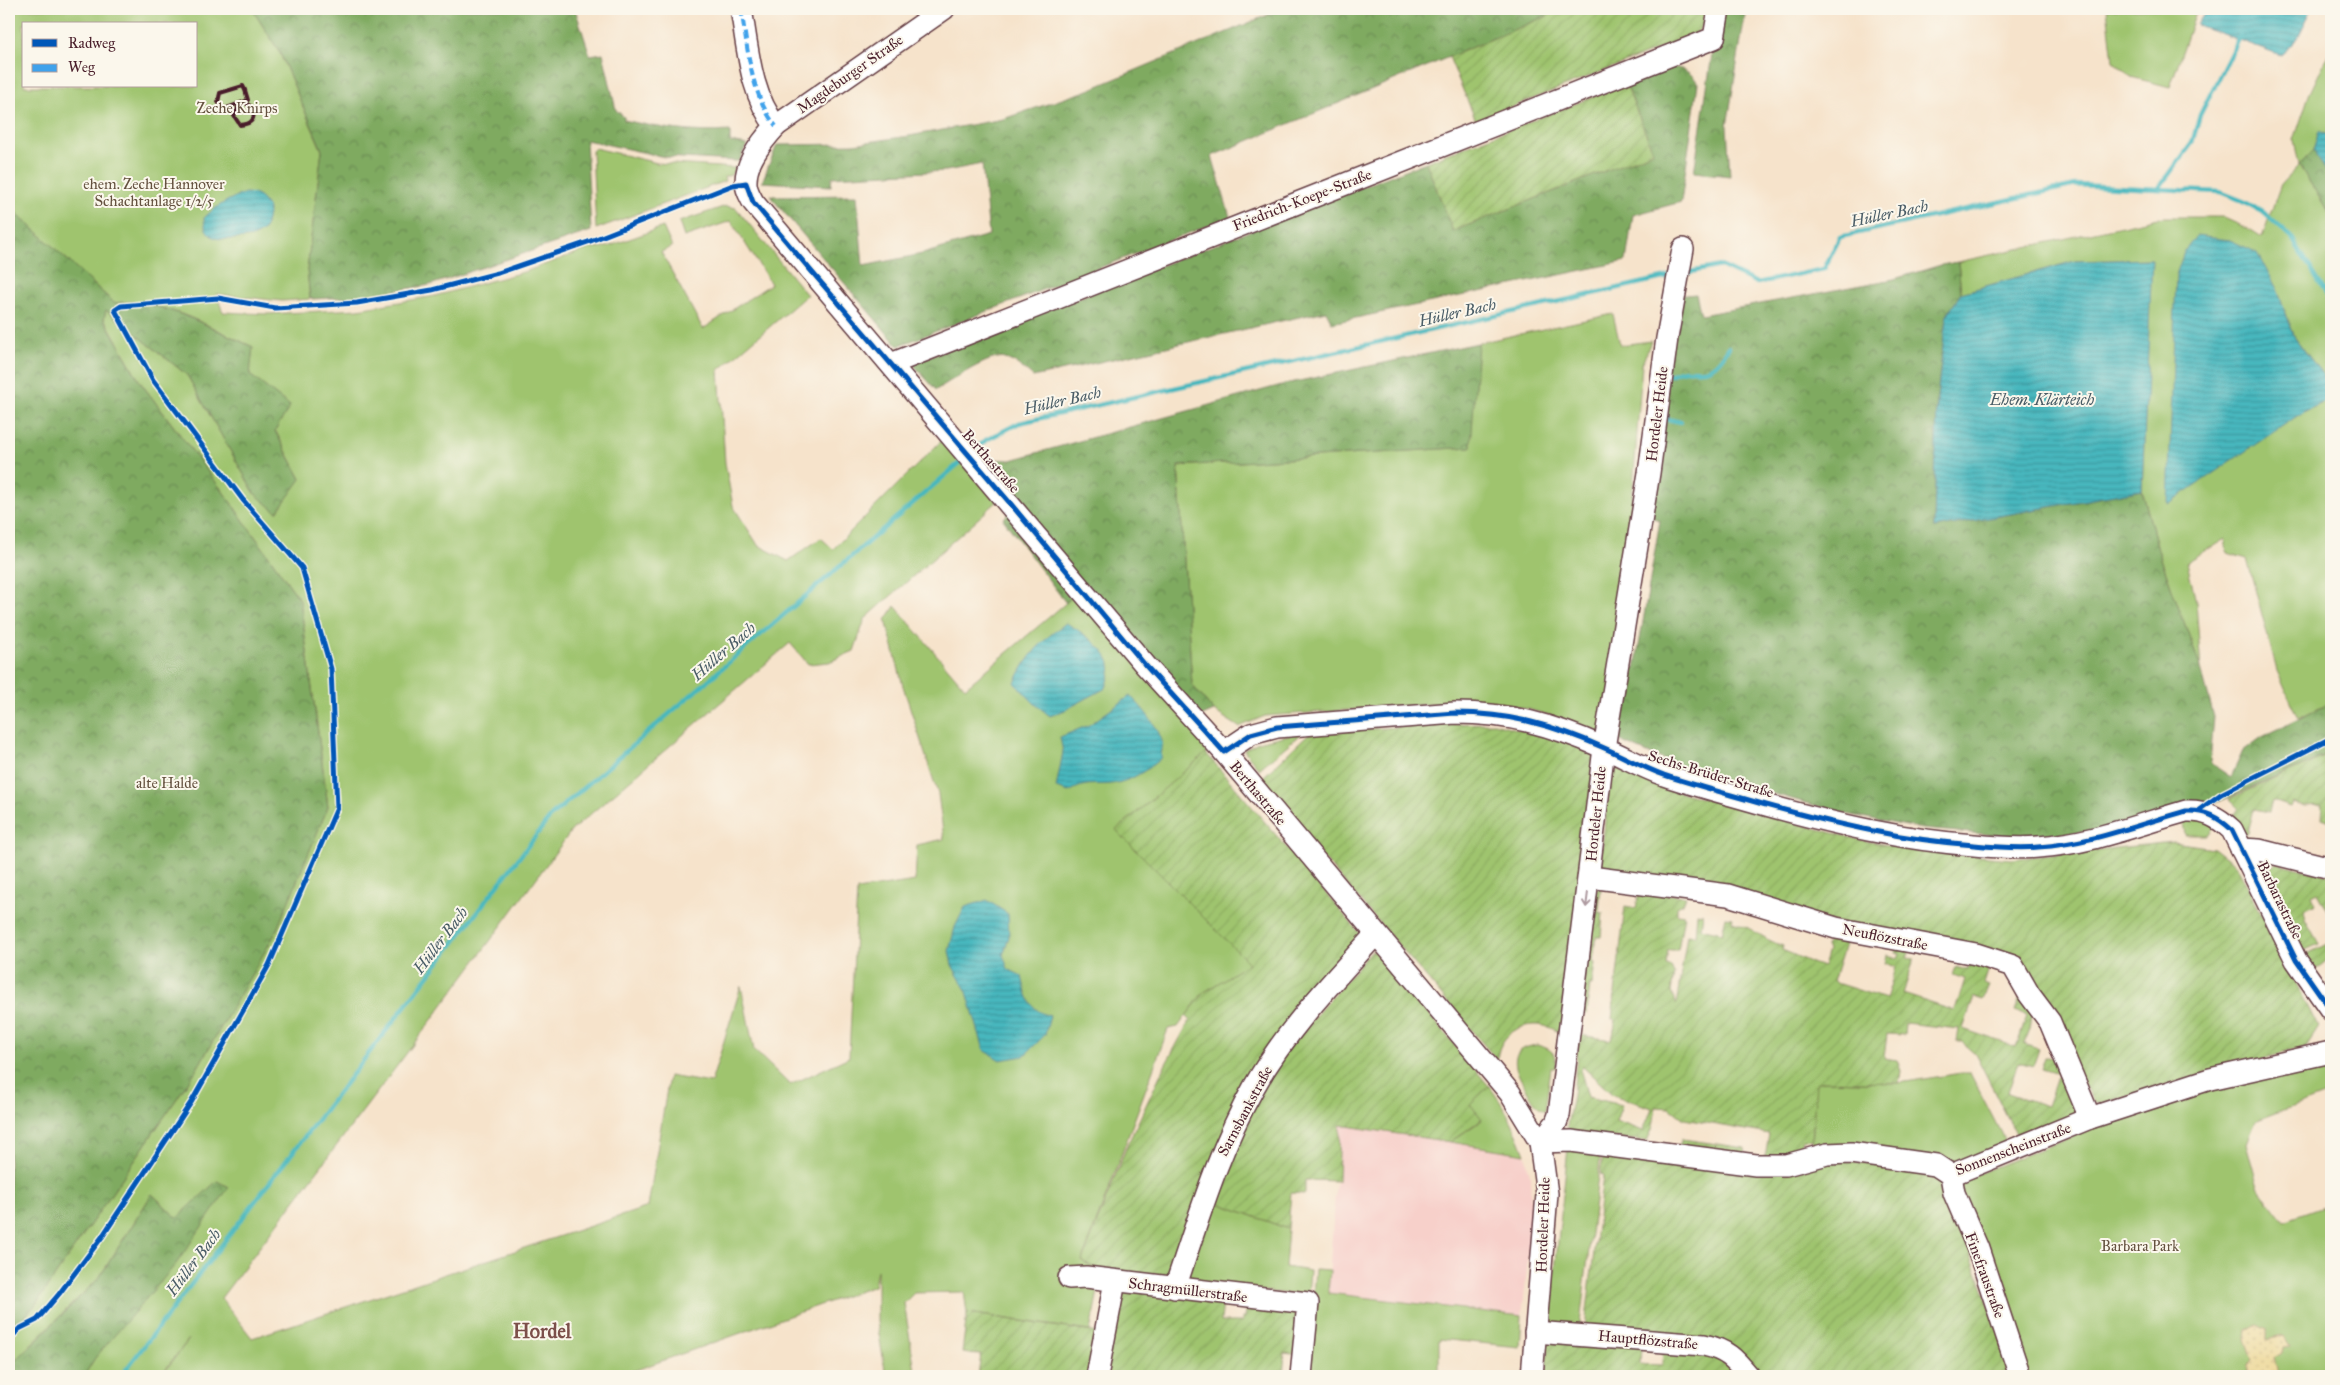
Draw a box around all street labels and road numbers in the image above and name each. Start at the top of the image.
street label: Magdeburger Straße [793,31,907,117]
street label: Friedrich-Koepe-Straße [1230,165,1374,235]
street label: Hordeler Heide [1642,365,1672,463]
street label: Berthastraße [958,425,1024,497]
street label: Sechs-Brüder-Straße [1646,746,1776,802]
street label: Berthastraße [1226,757,1290,829]
street label: Hordeler Heide [1582,765,1610,863]
street label: Barbarastraße [2253,858,2307,942]
street label: Neuflözstraße [1841,920,1929,954]
street label: Sarnsbankstraße [1214,1063,1276,1159]
street label: Sonnenscheinstraße [1953,1119,2073,1179]
street label: Hordeler Heide [1532,1177,1554,1273]
street label: Finefraustraße [1961,1230,2009,1320]
street label: Schragmüllerstraße [1128,1274,1248,1306]
street label: Hauptflözstraße [1597,1327,1699,1353]

